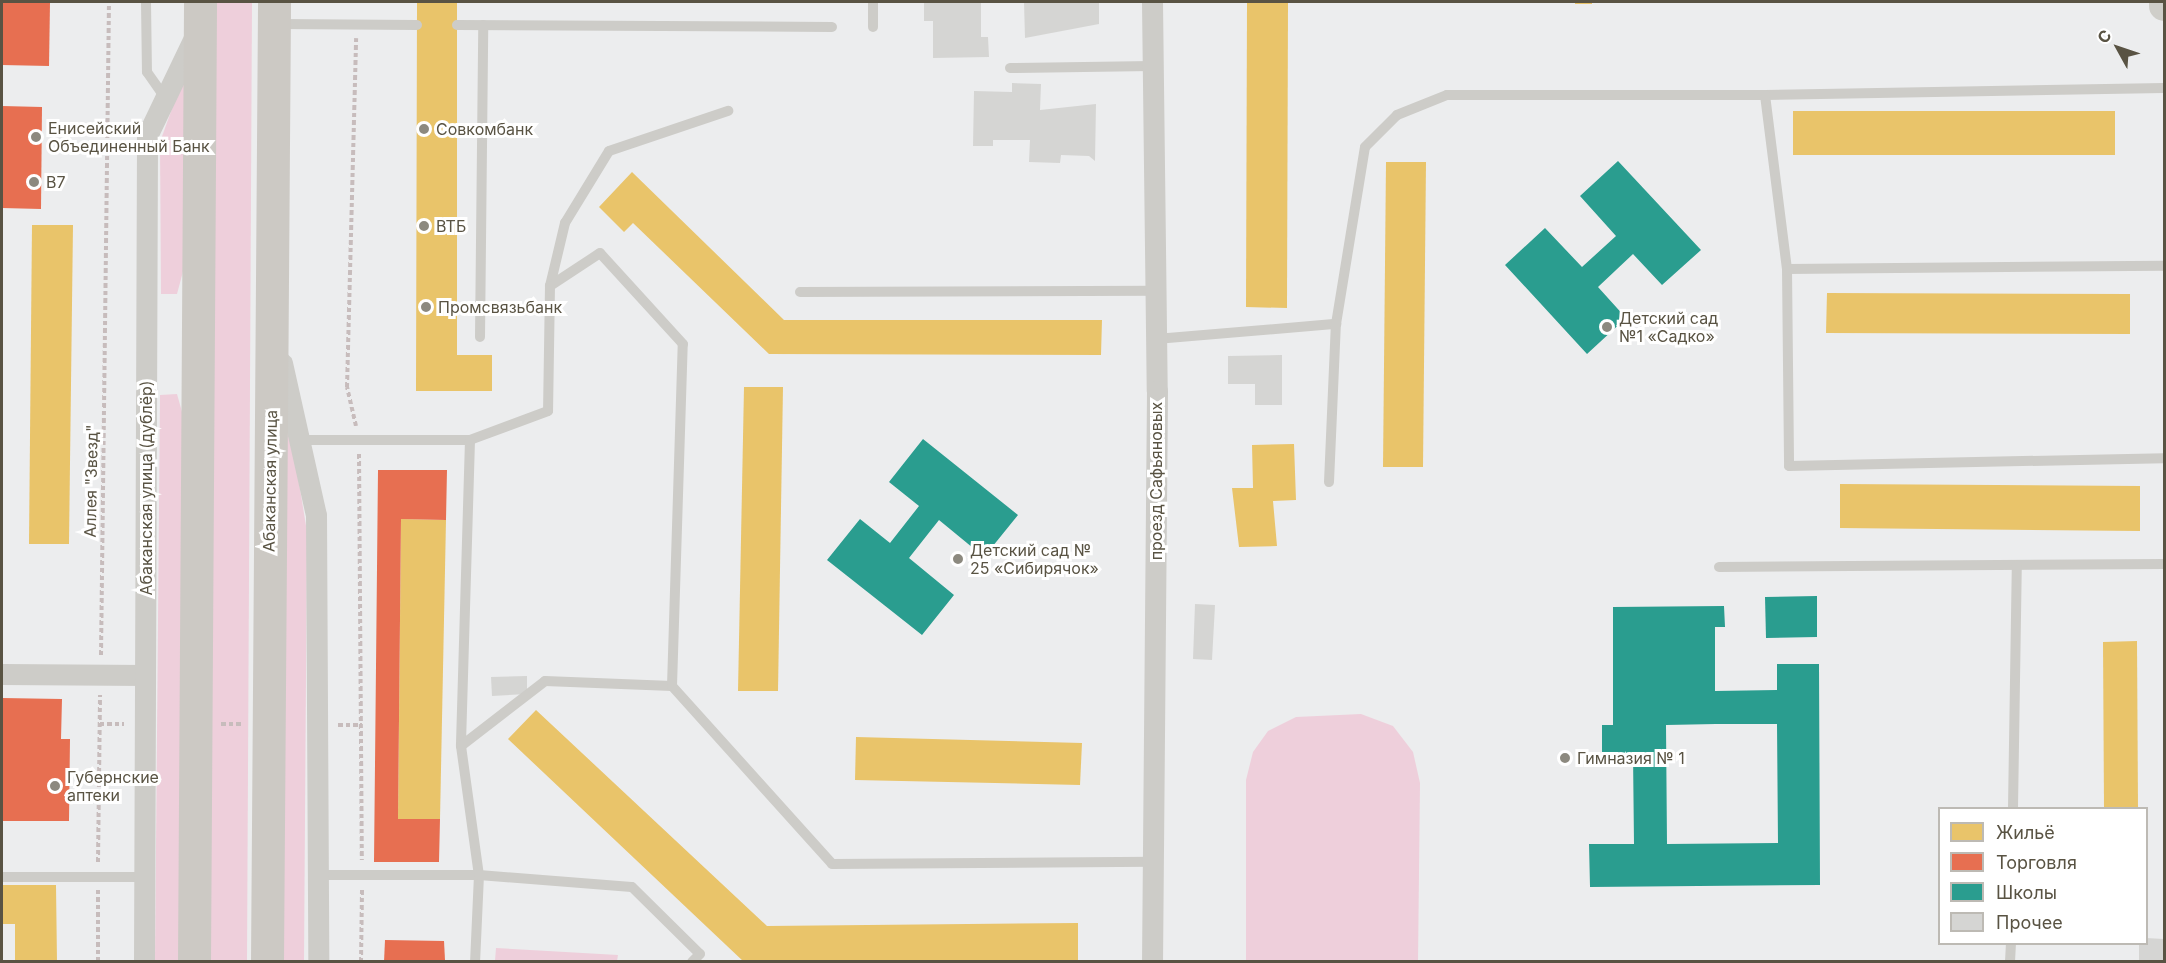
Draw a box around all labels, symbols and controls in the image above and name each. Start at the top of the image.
north arrow [2088,18,2148,78]
text: С [2093,25,2116,47]
place label: Енисейский Объединенный Банк [48,118,210,156]
place label: Совкомбанк [436,119,533,139]
marker: Совкомбанк [417,122,431,136]
marker: Енисейский Объединенный Банк [29,130,43,144]
place label: В7 [46,172,66,192]
marker: В7 [27,175,41,189]
place label: ВТБ [436,216,466,236]
marker: ВТБ [417,219,431,233]
place label: Промсвязьбанк [438,297,562,317]
marker: Промсвязьбанк [419,300,433,314]
place label: Детский сад №1 «Cадко» [1619,308,1718,346]
marker: Детский сад №1 «Cадко» [1600,320,1614,334]
street label: Абаканская улица (дублёр) [136,380,156,596]
street label: проезд Сафьяновых [1146,402,1166,560]
street label: Абаканская улица [259,410,281,552]
street label: Аллея "Звезд" [80,424,102,538]
place label: Детский сад № 25 «Сибирячок» [970,540,1099,578]
marker: Детский сад № 25 «Сибирячок» [951,552,965,566]
place label: Гимназия № 1 [1577,748,1685,768]
marker: Гимназия № 1 [1558,751,1572,765]
place label: Губернские аптеки [67,767,159,805]
marker: Губернские аптеки [48,779,62,793]
legend [1938,807,2148,945]
text: Жильё [1996,822,2055,843]
text: Торговля [1996,852,2077,873]
text: Школы [1996,882,2057,903]
text: Прочее [1996,912,2063,933]

